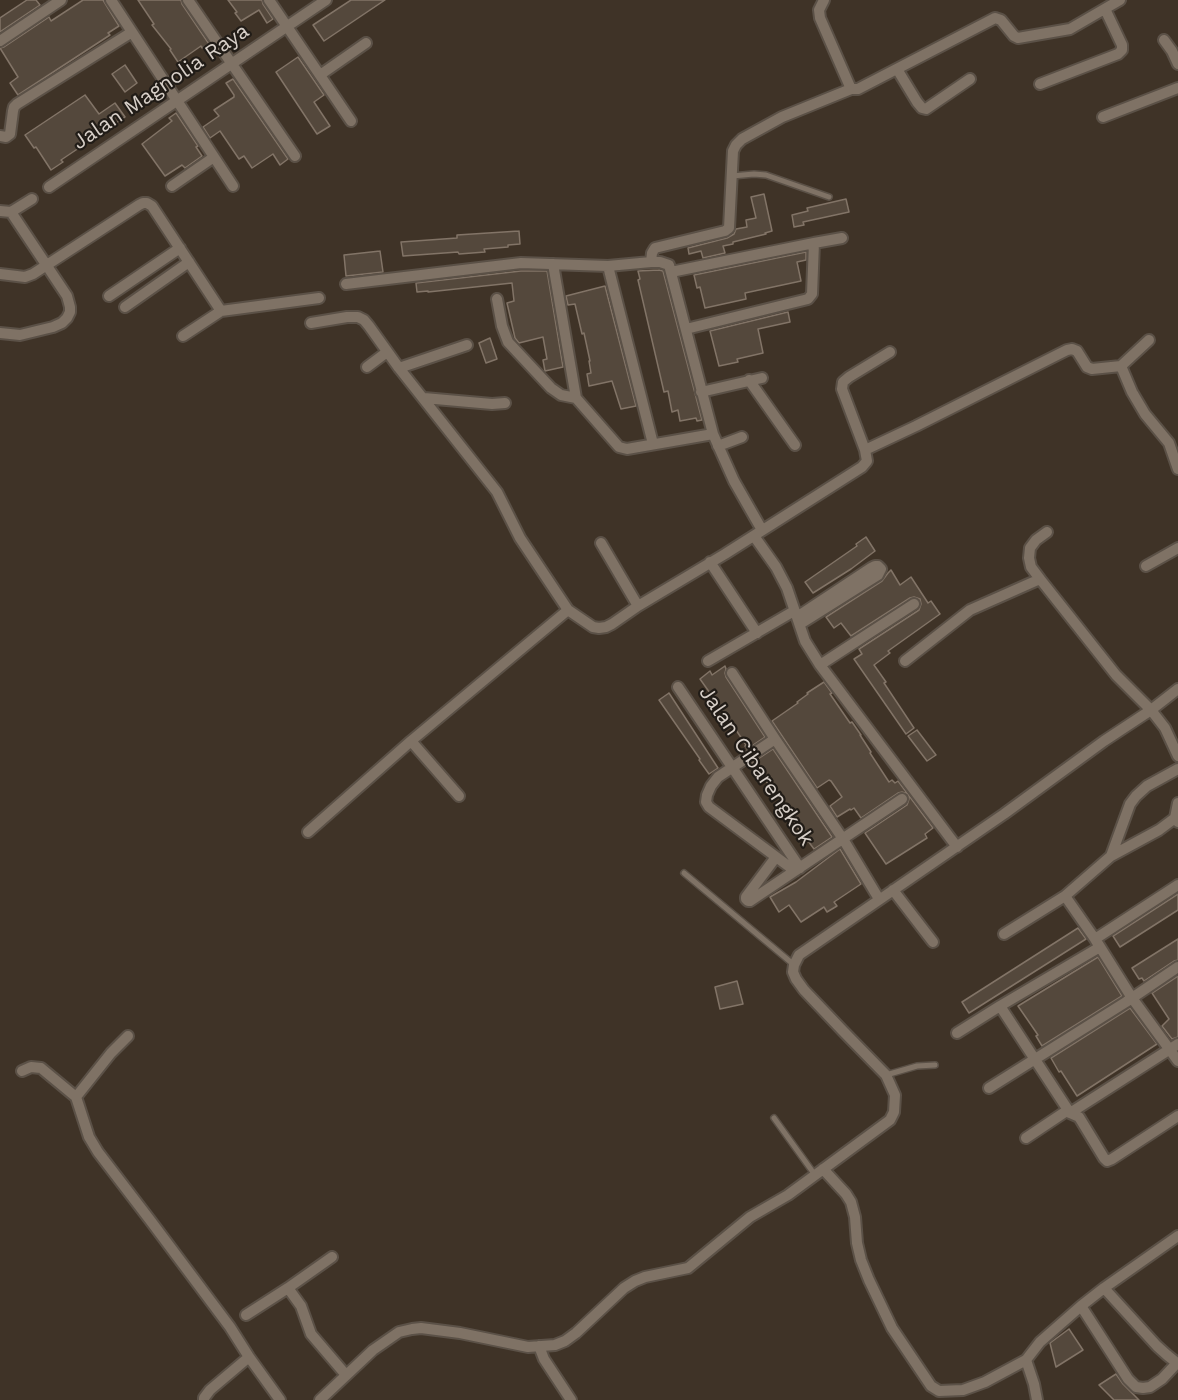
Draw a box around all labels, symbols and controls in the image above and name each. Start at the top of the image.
street label: Jalan Magnolia Raya [68,19,254,155]
street label: Jalan Cibarengkok [693,681,819,851]

